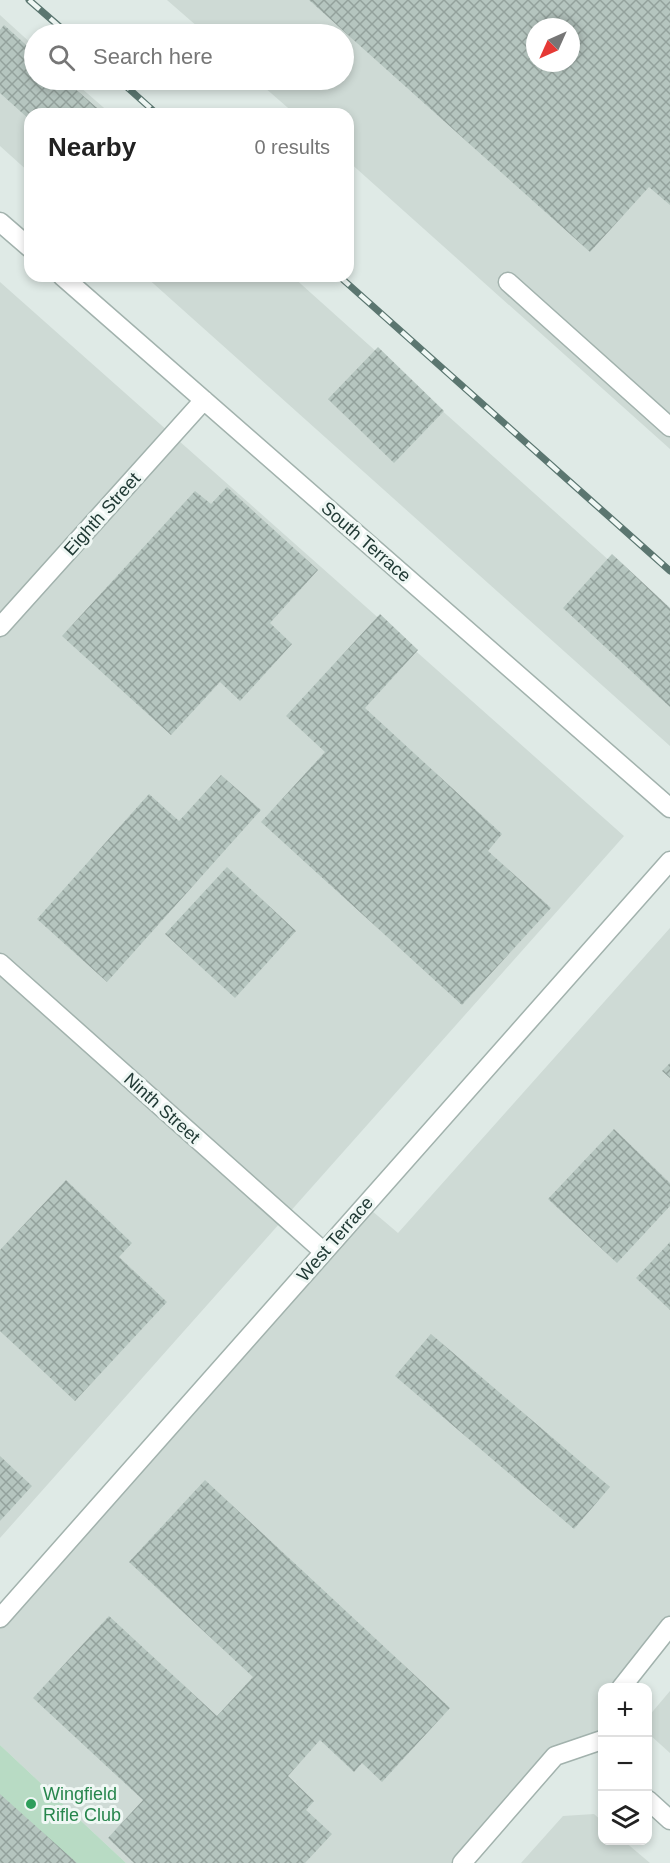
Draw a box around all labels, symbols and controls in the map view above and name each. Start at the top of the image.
north arrow [526,18,580,72]
search box [24,24,354,90]
icon: search [45,41,78,74]
text: Search here [93,44,213,69]
text: Nearby [48,132,136,162]
text: 0 results [254,136,330,158]
street label: Eighth Street [60,469,144,559]
street label: South Terrace [317,498,415,586]
street label: Ninth Street [120,1069,204,1147]
street label: West Terrace [293,1193,377,1285]
map controls [598,1683,652,1845]
button: + [598,1683,652,1737]
button: − [598,1737,652,1791]
place label: Wingfield Rifle Club [43,1784,121,1825]
button: layers [598,1791,652,1845]
marker: Wingfield Rifle Club [24,1797,38,1811]

